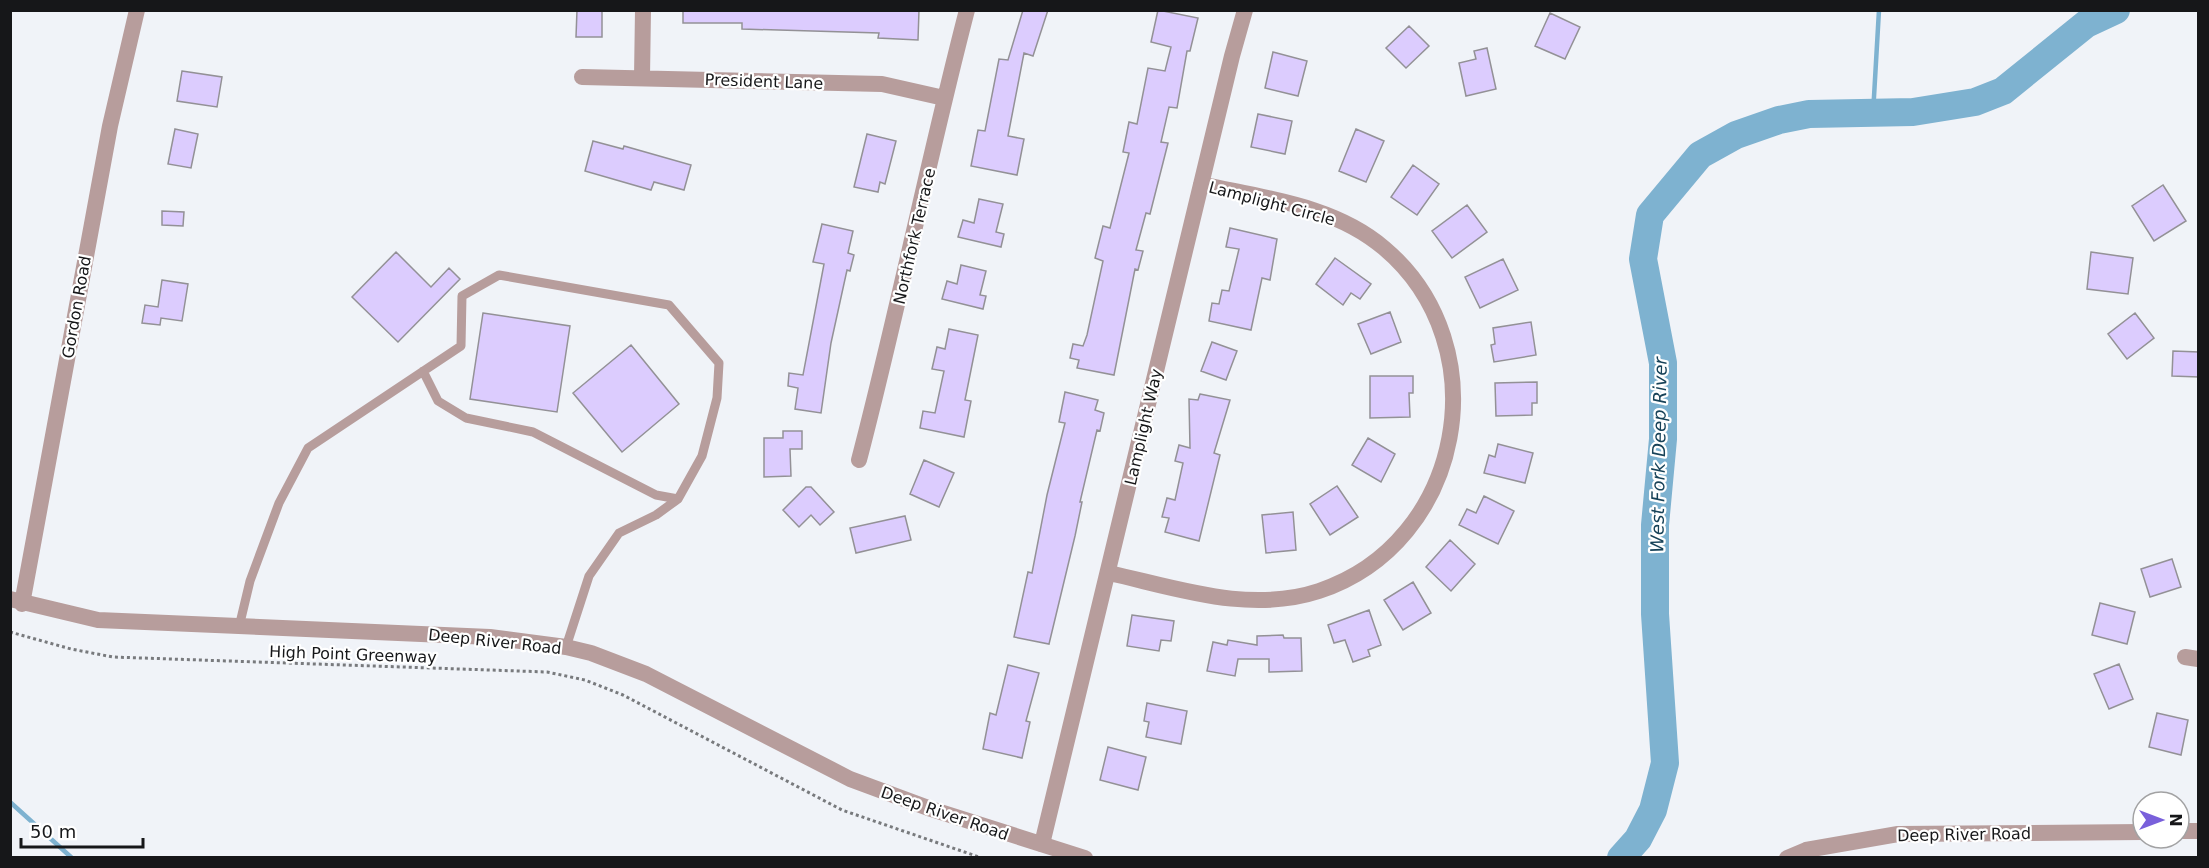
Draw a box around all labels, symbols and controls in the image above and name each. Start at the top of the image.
street label: President Lane [704,70,823,93]
street label: Northfork Terrace [890,166,939,306]
street label: Lamplight Circle [1207,177,1337,229]
street label: Gordon Road [58,254,95,360]
water label: West Fork Deep River [1646,355,1671,553]
street label: Lamplight Way [1121,367,1166,487]
street label: Deep River Road [427,625,563,658]
street label: High Point Greenway [269,642,437,667]
street label: Deep River Road [878,783,1011,844]
north arrow [2131,790,2191,850]
scale bar [21,811,142,849]
text: N [2166,813,2185,827]
text: 50 m [30,821,76,842]
street label: Deep River Road [1897,824,2031,845]

